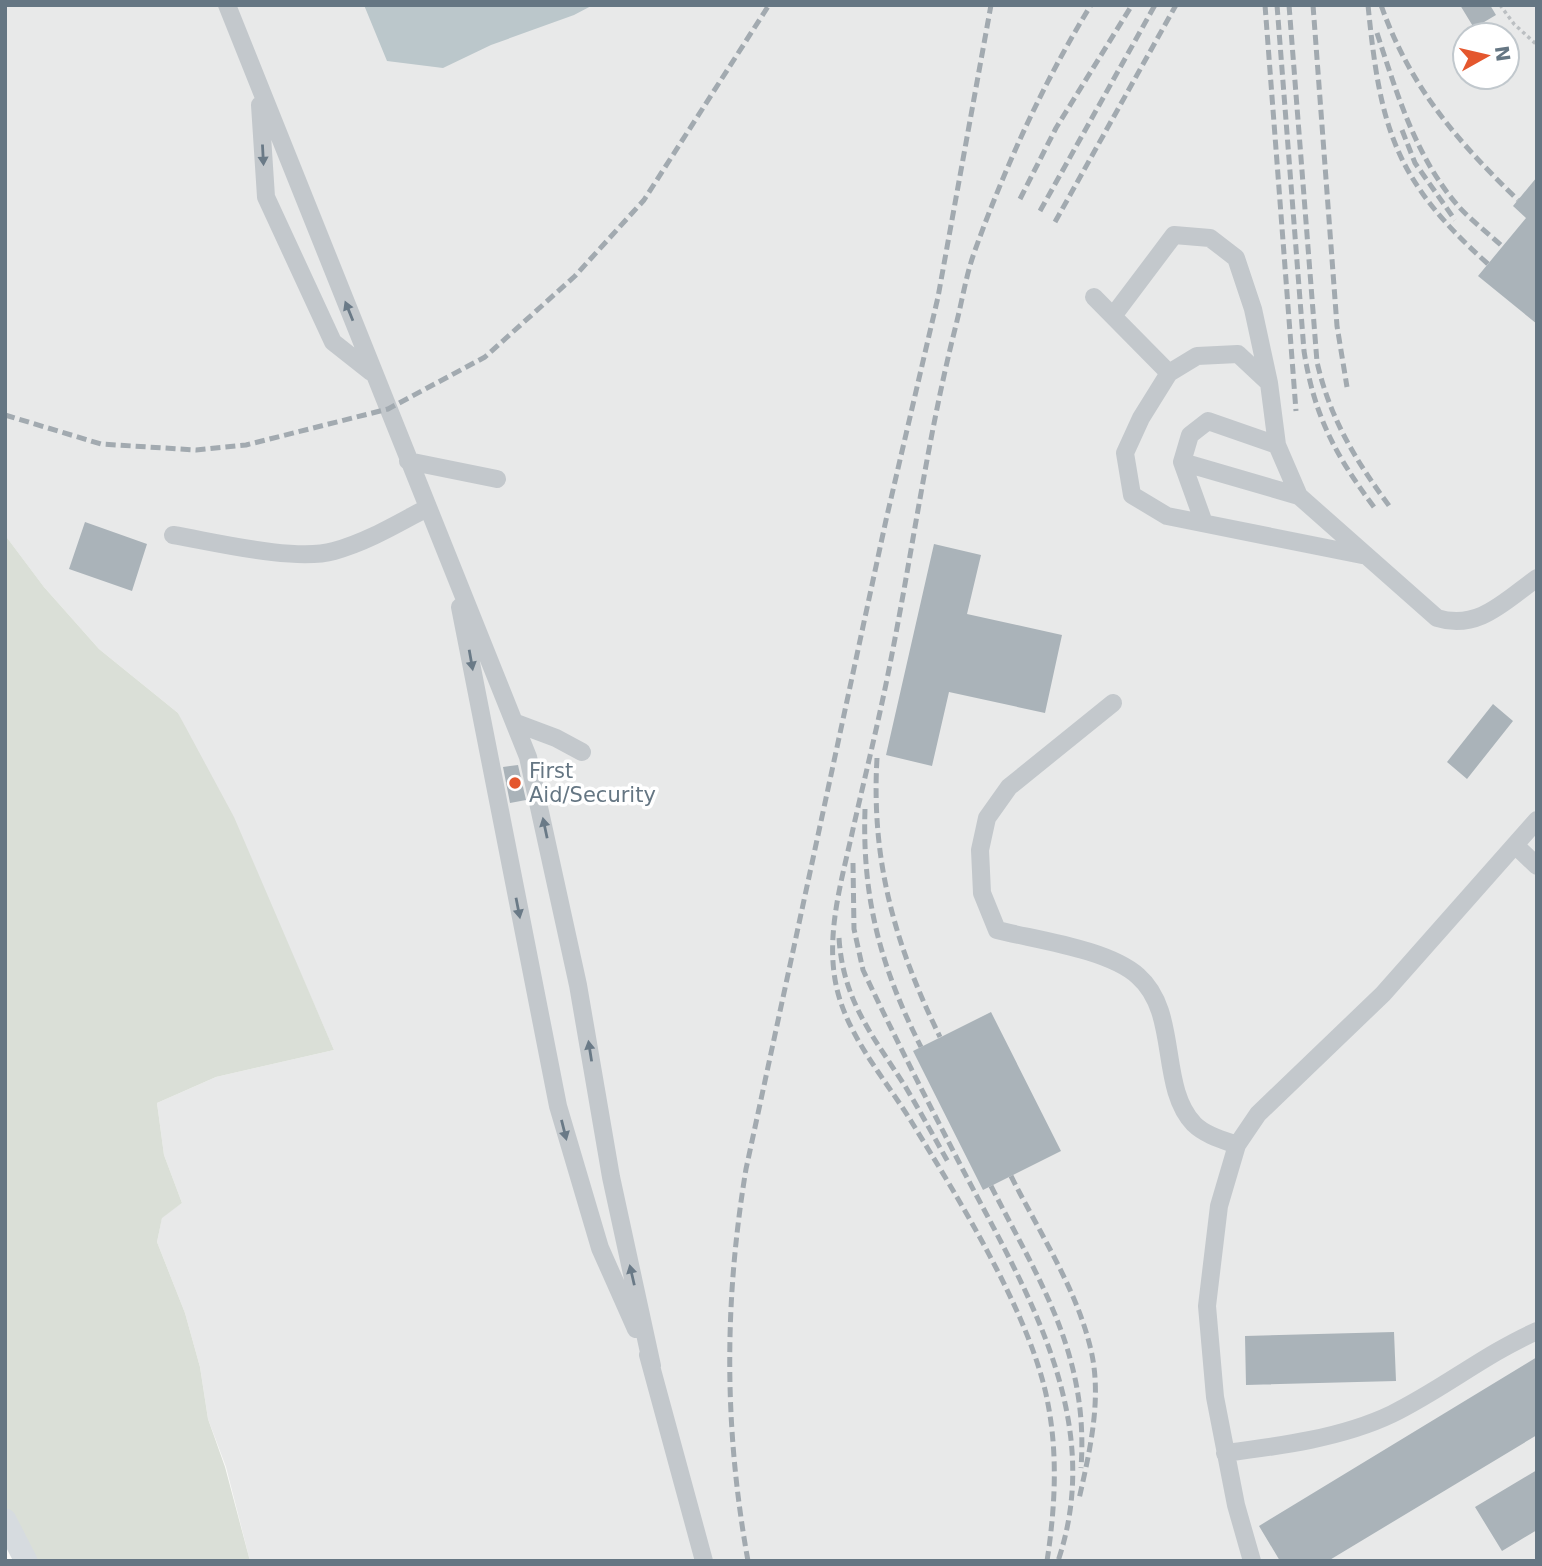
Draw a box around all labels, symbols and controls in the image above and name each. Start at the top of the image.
north arrow [1451,21,1521,91]
text: N [1491,44,1515,63]
one-way arrow [258,145,269,167]
one-way arrow [343,301,354,322]
one-way arrow [466,649,477,671]
place label: First Aid/Security [529,759,656,807]
marker: First Aid/Security [507,775,523,791]
one-way arrow [540,817,551,839]
one-way arrow [512,897,523,919]
one-way arrow [584,1040,595,1062]
one-way arrow [559,1119,570,1141]
one-way arrow [626,1264,637,1286]

